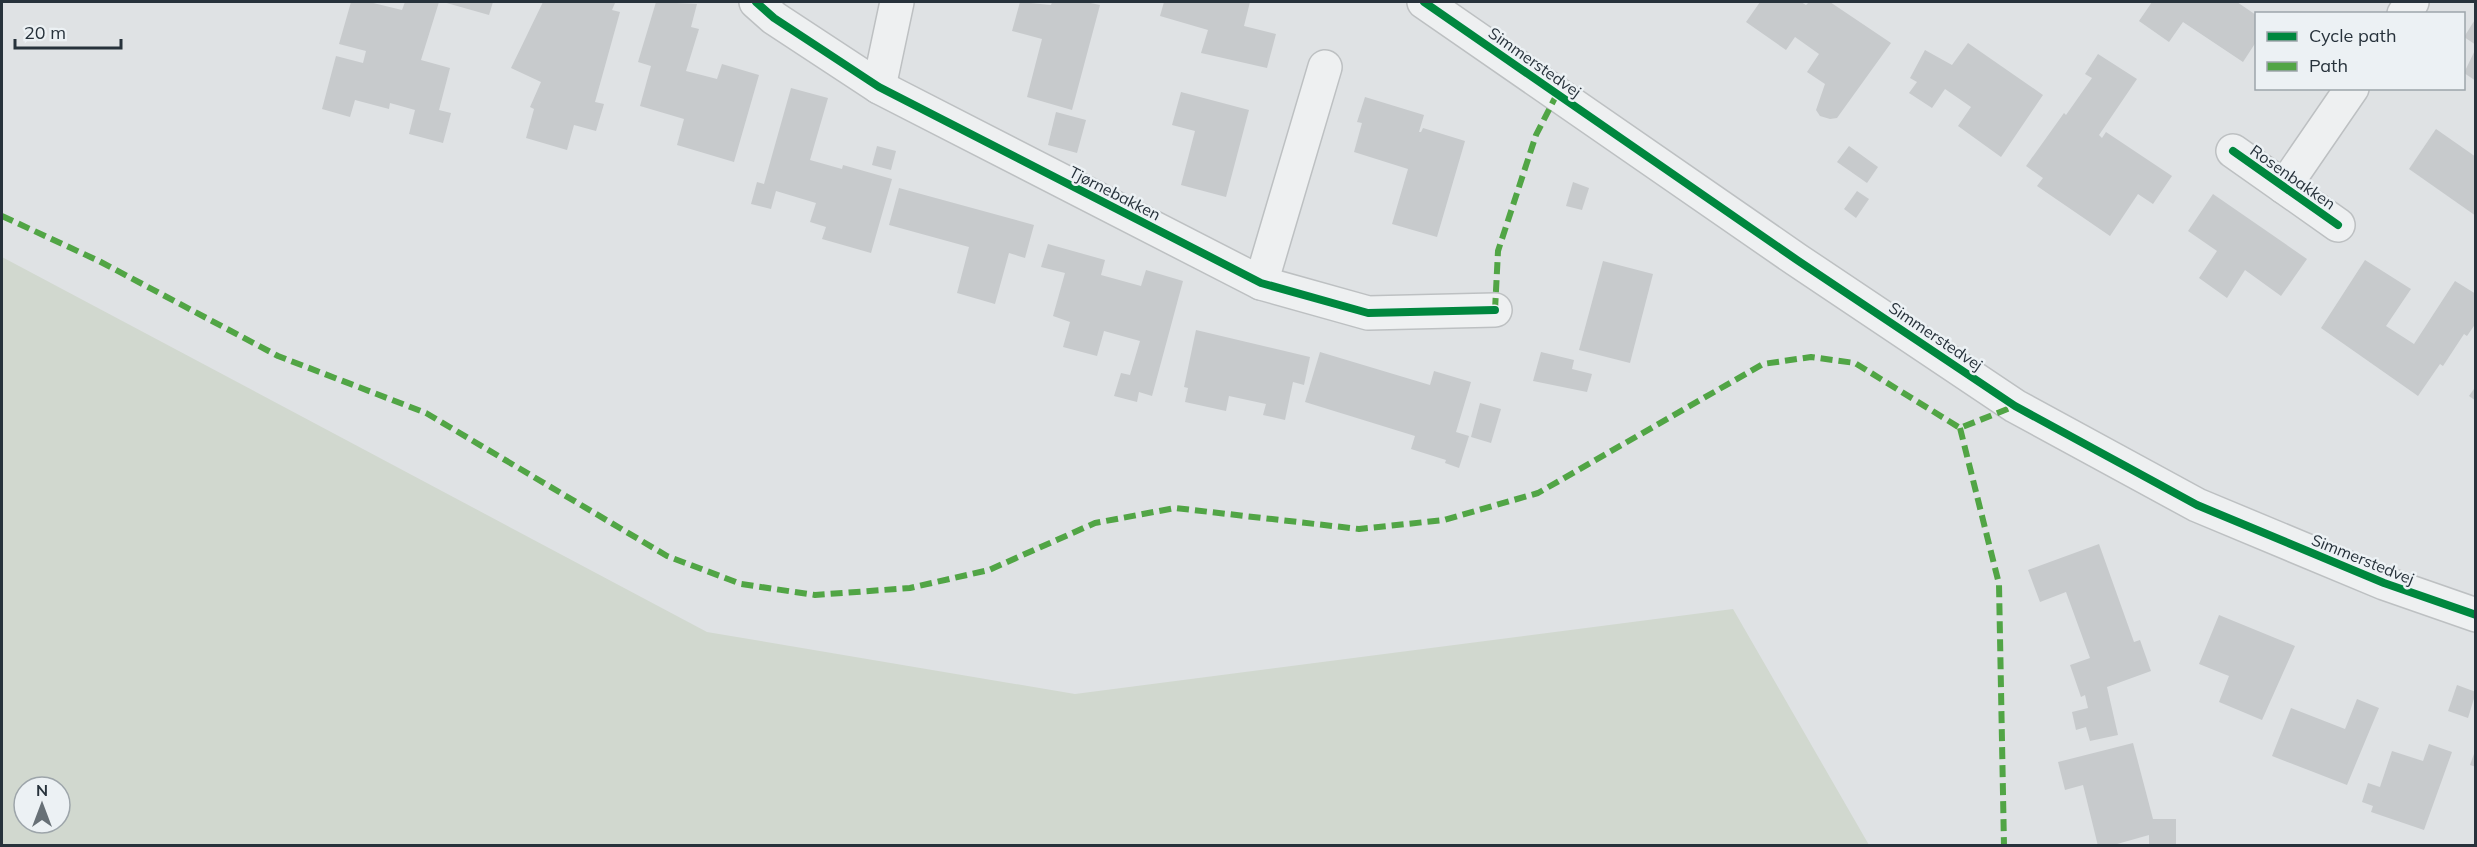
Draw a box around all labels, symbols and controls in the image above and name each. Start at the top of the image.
scale bar [15,12,122,50]
legend [2255,12,2465,90]
text: 20 m [24,21,66,44]
street label: Simmerstedvej [1485,23,1585,101]
text: Cycle path [2309,24,2396,47]
text: Path [2309,54,2348,77]
street label: Rosenbakken [2246,140,2340,214]
street label: Tjørnebakken [1066,161,1164,225]
street label: Simmerstedvej [1885,297,1987,375]
street label: Simmerstedvej [2309,529,2417,589]
north arrow [12,775,72,835]
text: N [36,780,48,800]

